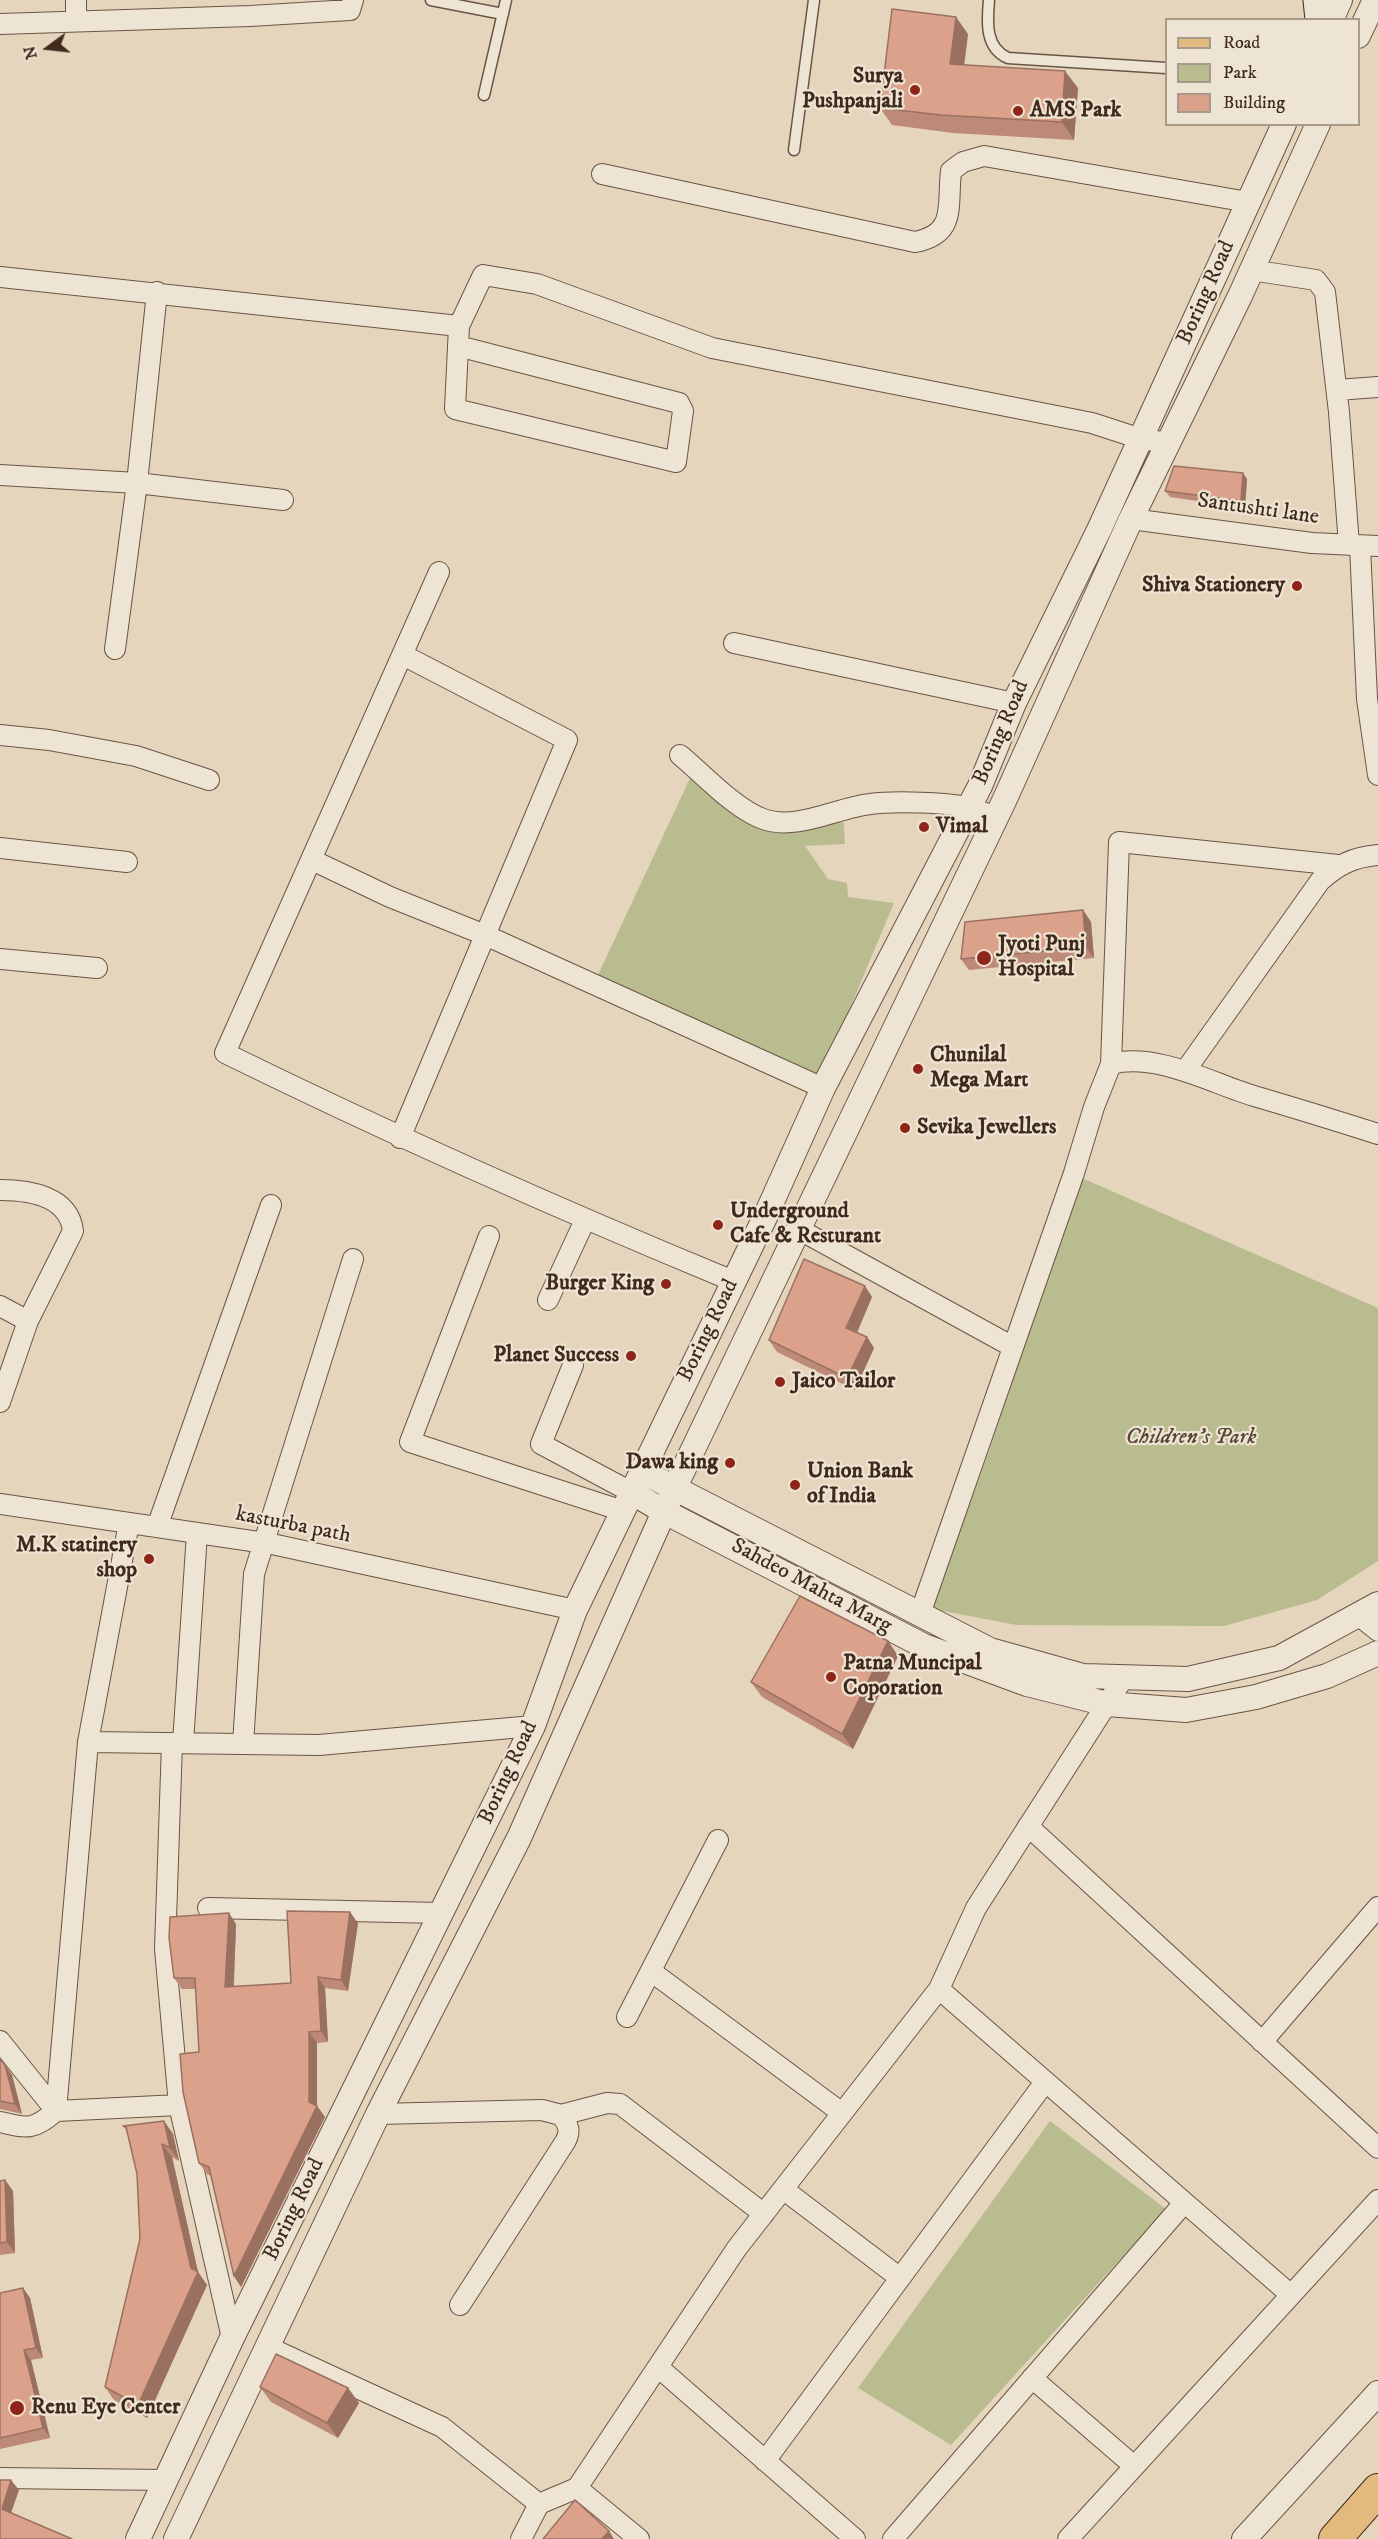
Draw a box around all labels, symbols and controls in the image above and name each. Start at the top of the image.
north arrow [18,18,78,78]
legend [1165,18,1360,126]
text: Road [1223,32,1260,54]
text: N [19,44,42,62]
text: Park [1223,62,1257,84]
place label: Surya Pushpanjali [802,64,903,116]
marker: Surya Pushpanjali [908,83,922,97]
text: Building [1223,92,1285,114]
place label: AMS Park [1030,98,1121,124]
marker: AMS Park [1011,104,1025,118]
street label: Boring Road [1172,237,1242,349]
street label: Santushti lane [1195,488,1321,532]
place label: Shiva Stationery [1142,573,1285,599]
marker: Shiva Stationery [1290,579,1304,593]
street label: Boring Road [968,677,1036,789]
place label: Vimal [936,814,988,840]
marker: Vimal [917,820,931,834]
place label: Jyoti Punj Hospital [998,932,1085,984]
marker: Jyoti Punj Hospital [975,949,993,967]
place label: Chunilal Mega Mart [930,1043,1028,1094]
marker: Chunilal Mega Mart [911,1062,925,1076]
place label: Sevika Jewellers [917,1115,1056,1141]
marker: Sevika Jewellers [898,1121,912,1135]
place label: Underground Cafe & Resturant [730,1199,881,1250]
marker: Underground Cafe & Resturant [711,1218,725,1232]
place label: Burger King [545,1271,654,1297]
street label: Boring Road [673,1275,745,1387]
marker: Burger King [659,1277,673,1291]
place label: Planet Success [493,1343,619,1369]
marker: Planet Success [624,1349,638,1363]
place label: Jaico Tailor [792,1369,895,1395]
marker: Jaico Tailor [773,1375,787,1389]
park label: Children's Park [1125,1425,1257,1451]
place label: Dawa king [625,1450,718,1476]
marker: Dawa king [723,1456,737,1470]
place label: Union Bank of India [807,1459,913,1510]
marker: Union Bank of India [788,1478,802,1492]
street label: kasturba path [233,1502,353,1550]
place label: M.K statinery shop [16,1533,137,1585]
street label: Sahdeo Mahta Marg [726,1534,896,1640]
marker: M.K statinery shop [142,1552,156,1566]
place label: Patna Muncipal Coporation [843,1651,982,1702]
marker: Patna Muncipal Coporation [824,1670,838,1684]
street label: Boring Road [474,1717,544,1829]
street label: Boring Road [259,2154,331,2266]
place label: Renu Eye Center [31,2395,180,2421]
marker: Renu Eye Center [8,2399,26,2417]

